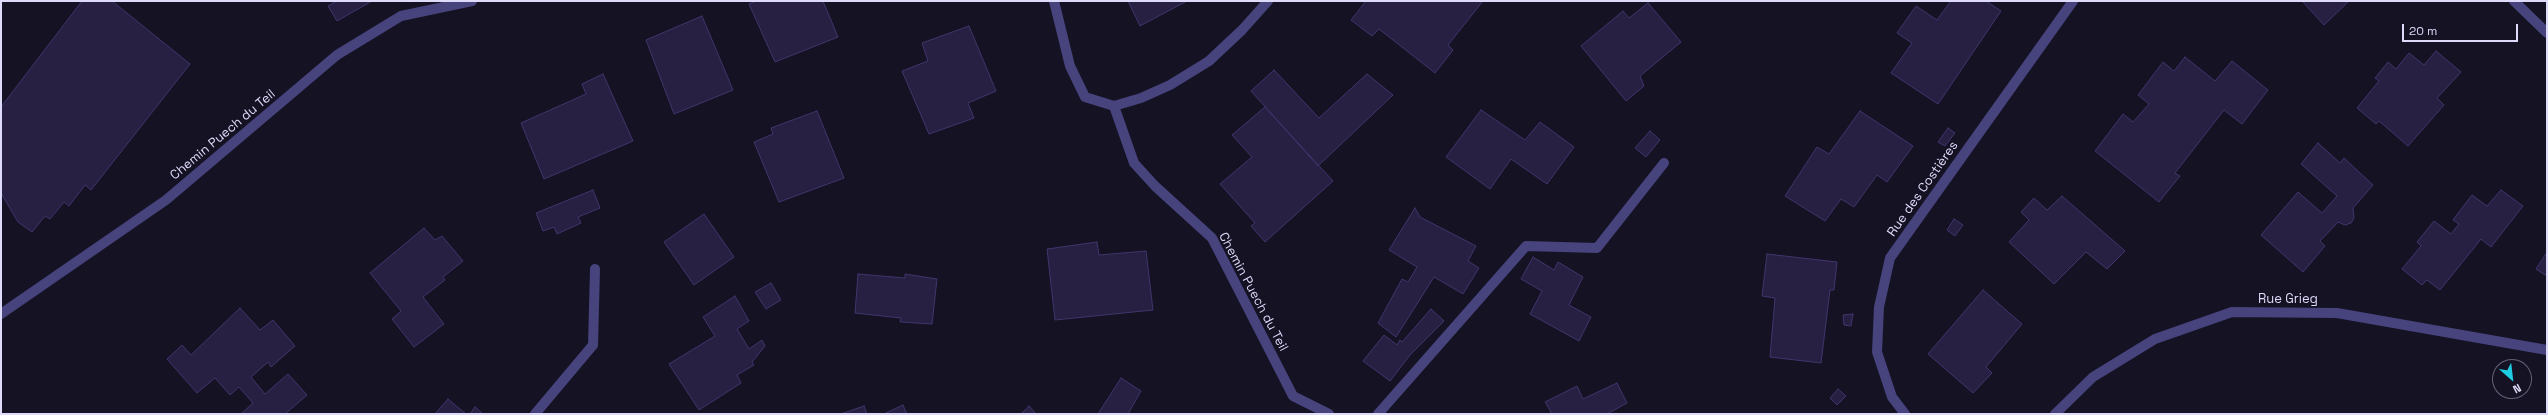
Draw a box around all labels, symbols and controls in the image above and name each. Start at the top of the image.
scale bar [2404,16,2520,42]
text: 20 m [2409,23,2437,39]
street label: Chemin Puech du Teil [167,87,279,183]
street label: Rue des Costières [1884,138,1962,240]
street label: Chemin Puech du Teil [1215,230,1291,354]
street label: Rue Grieg [2258,291,2318,307]
north arrow [2492,359,2532,399]
text: N [2511,381,2524,397]

